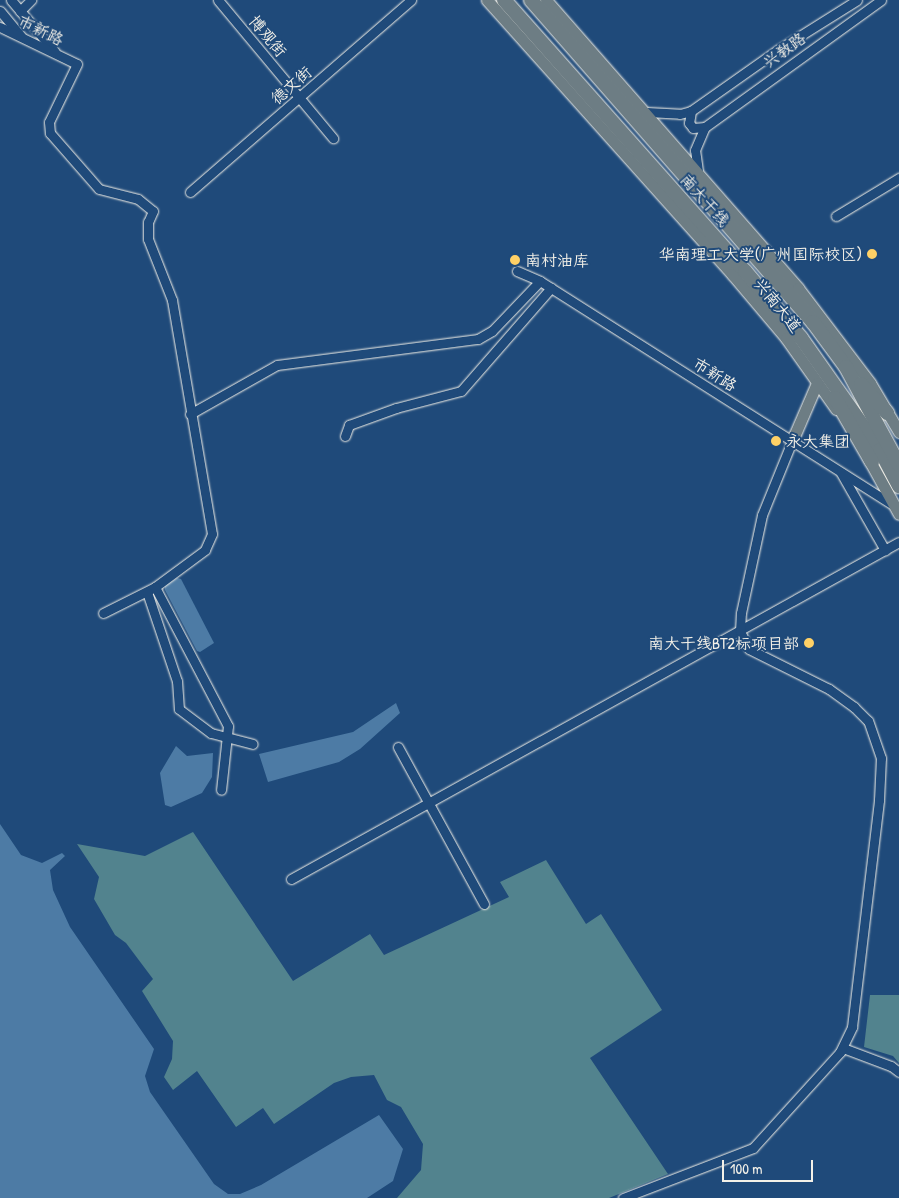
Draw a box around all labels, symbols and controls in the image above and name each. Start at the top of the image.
street label: 市新路 [15,11,67,49]
street label: 博观街 [245,11,291,61]
street label: 兴教路 [759,28,809,72]
street label: 德文街 [267,62,315,108]
street label: 南大干线 [676,170,734,230]
place label: 华南理工大学(广州国际校区) [659,244,862,264]
marker: 华南理工大学(广州国际校区) [866,248,878,260]
place label: 南村油库 [525,250,589,270]
marker: 南村油库 [509,254,521,266]
street label: 兴南大道 [750,274,806,336]
street label: 市新路 [690,353,740,395]
place label: 永大集团 [786,431,850,451]
marker: 永大集团 [770,435,782,447]
place label: 南大干线BT2标项目部 [648,633,799,653]
marker: 南大干线BT2标项目部 [803,637,815,649]
scale bar [724,1150,815,1182]
text: 100 m [730,1158,763,1179]

